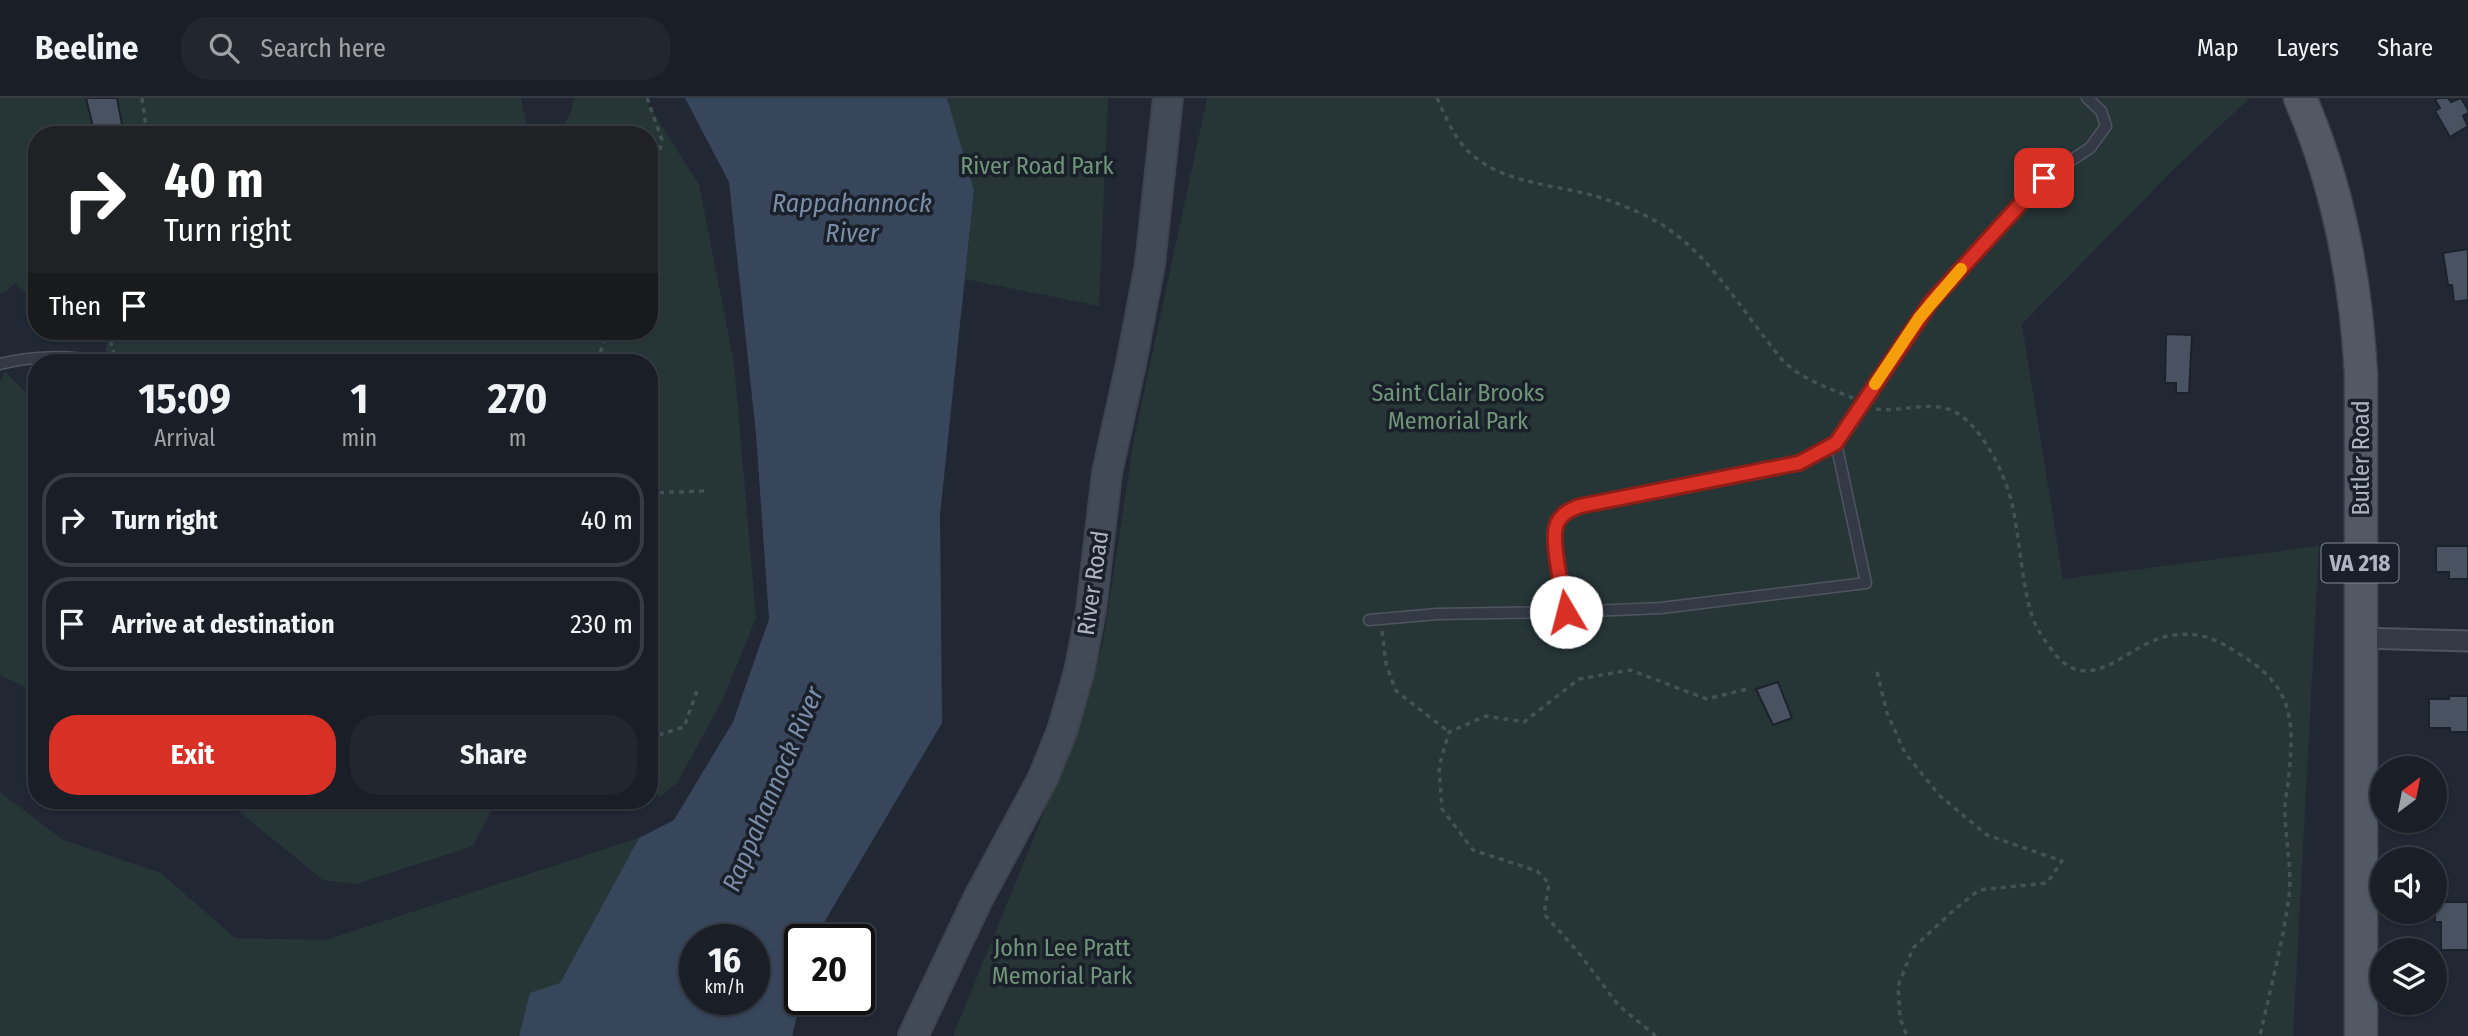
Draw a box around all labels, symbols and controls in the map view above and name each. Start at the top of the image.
search box [181,17,671,80]
text: Beeline [35,28,139,68]
icon: search [205,29,243,67]
text: Search here [261,33,386,64]
text: Map [2197,34,2239,62]
text: Layers [2277,34,2339,62]
text: Share [2377,34,2433,62]
pin [2014,148,2074,208]
text: 40 m [164,151,264,210]
park label: River Road Park [960,152,1115,180]
icon: right [49,154,140,245]
icon: arrive [2025,159,2063,197]
water label: Rappahannock River [772,188,932,249]
text: Turn right [164,211,291,249]
icon: arrive [115,287,153,325]
text: Then [49,291,101,322]
text: 15:09 [139,374,231,424]
text: 1 [350,374,368,424]
text: 270 [488,374,547,424]
park label: Saint Clair Brooks Memorial Park [1371,379,1545,435]
street label: Butler Road [2347,400,2375,516]
text: Arrival [154,424,215,452]
text: min [342,424,377,452]
text: m [509,424,526,452]
icon: right [53,501,91,539]
text: Turn right [112,505,218,536]
text: 40 m [581,505,633,536]
street label: River Road [1072,529,1114,637]
road number: VA 218 [2322,544,2398,583]
position arrow [1529,575,1603,649]
icon: arrive [53,605,91,643]
text: Arrive at destination [112,609,335,640]
text: 230 m [570,609,633,640]
water label: Rappahannock River [716,681,831,896]
button: Exit [49,715,336,795]
button: Share [350,715,637,795]
north arrow [2370,756,2446,833]
map controls [2370,756,2447,1015]
button: sound [2370,847,2447,924]
speed limit sign: 20 [784,924,875,1015]
park label: John Lee Pratt Memorial Park [992,934,1133,990]
button: layers [2370,938,2447,1015]
text: 16 [708,939,741,981]
text: km/h [704,976,745,998]

